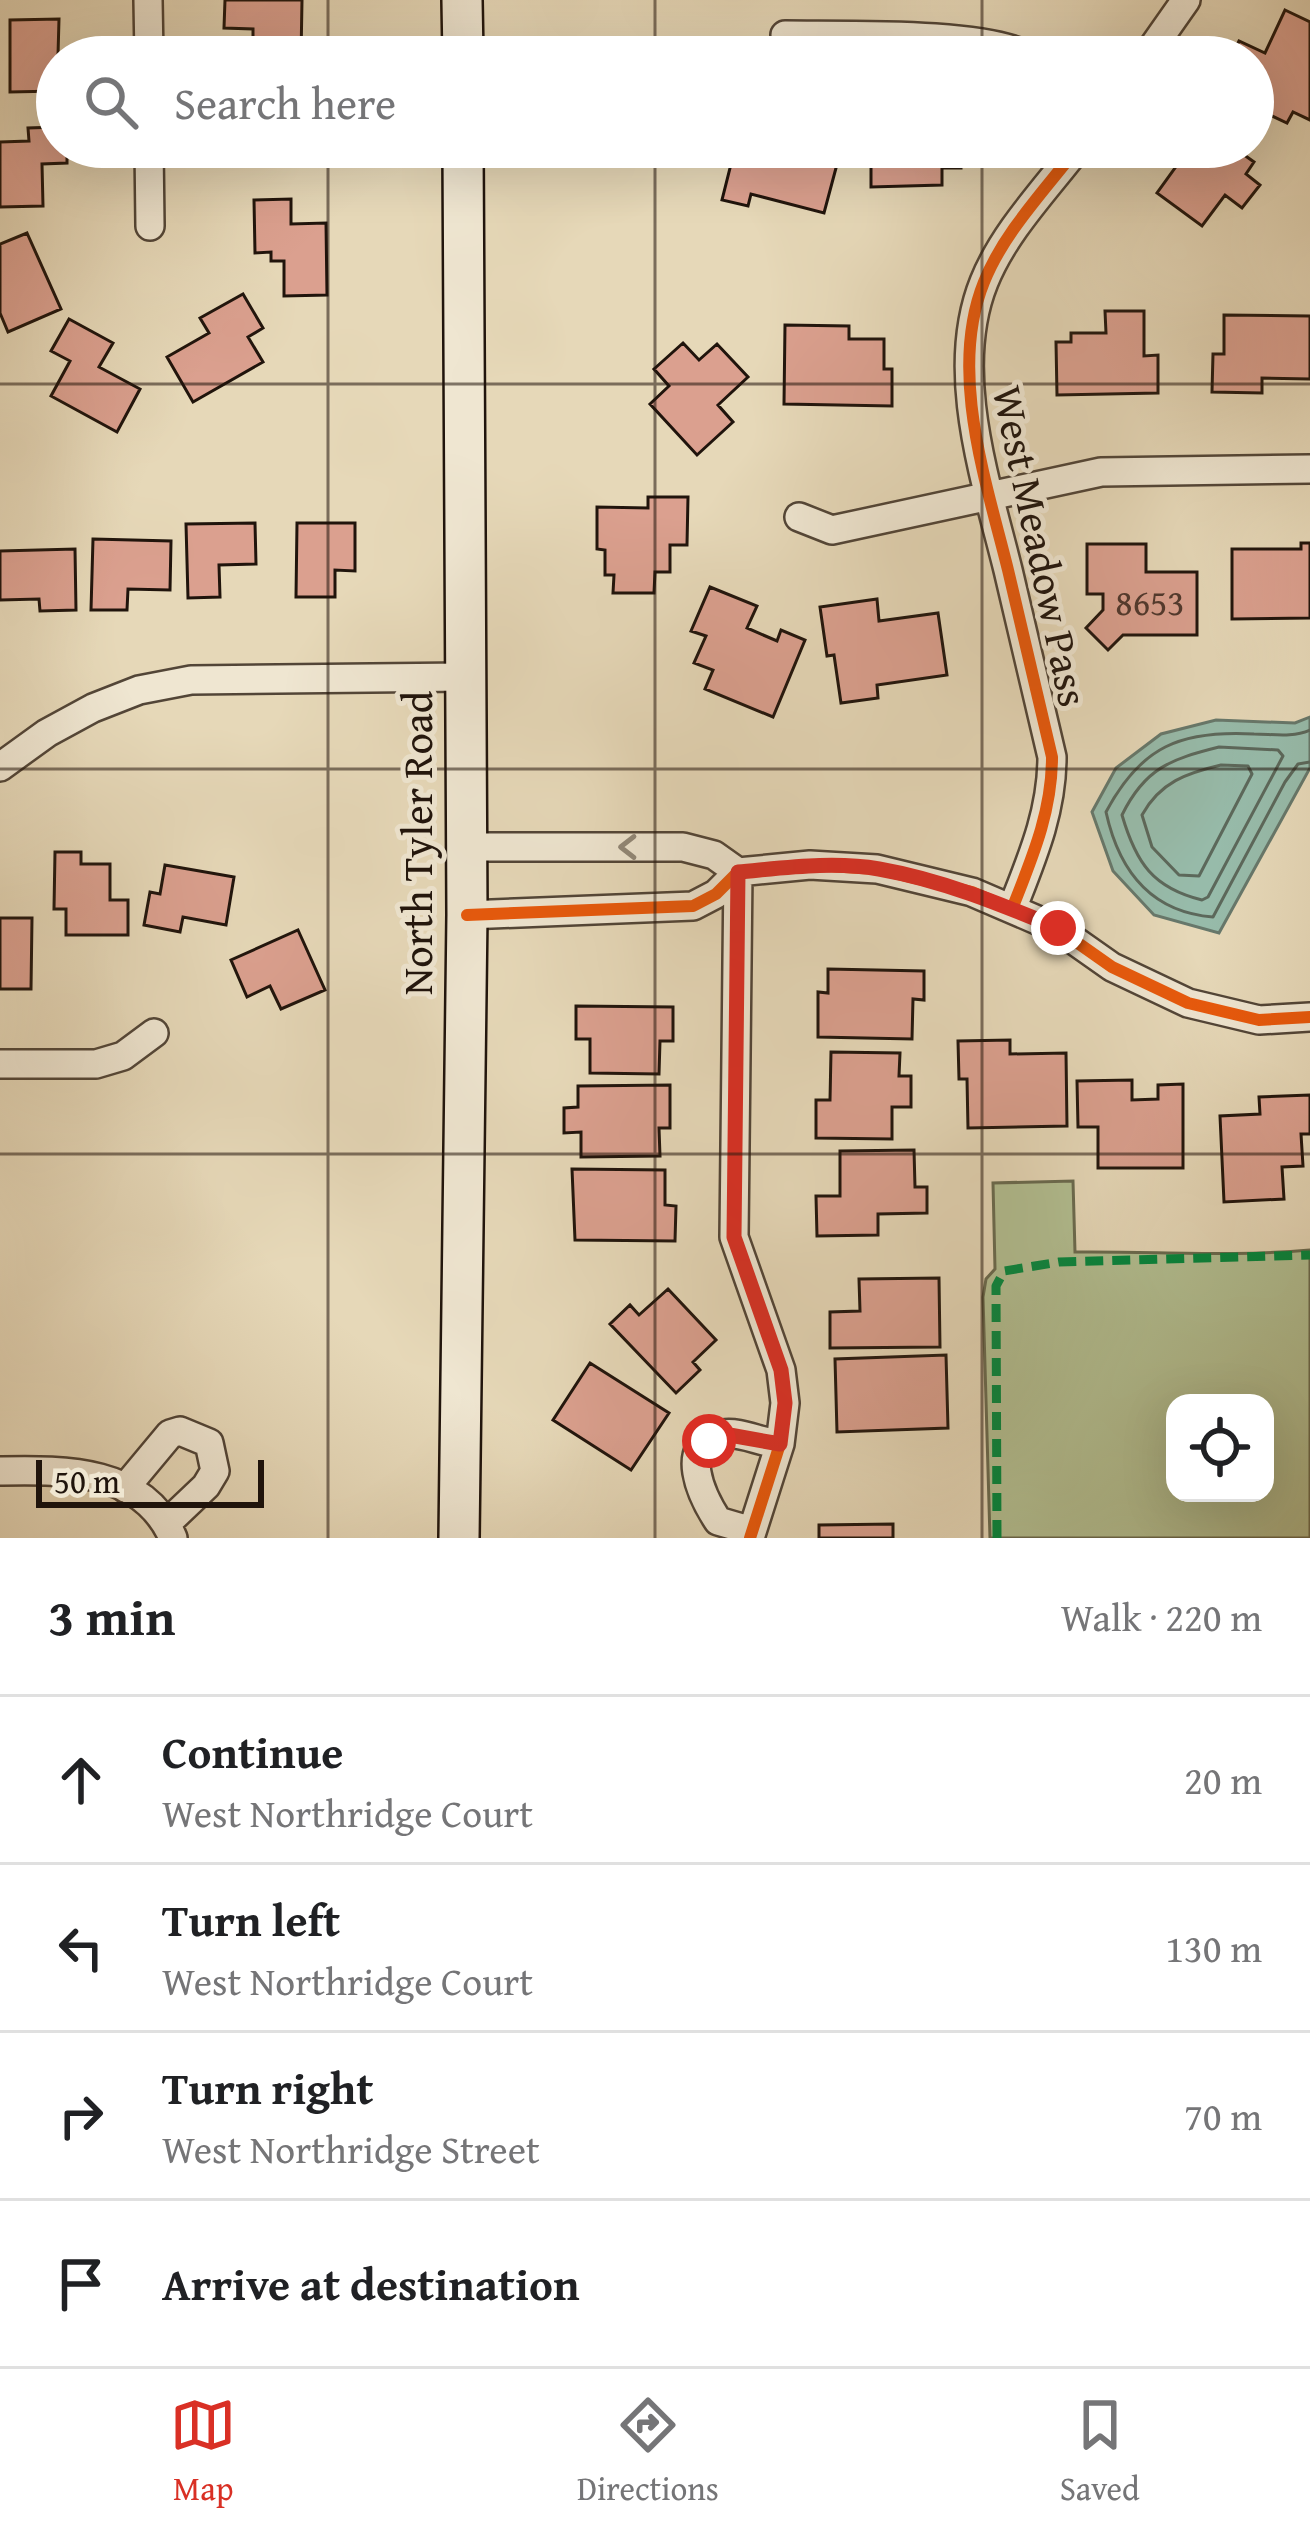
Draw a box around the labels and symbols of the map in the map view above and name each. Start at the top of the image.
street label: West Meadow Pass [978,380,1105,712]
house number: 8653 [1115,575,1185,628]
street label: North Tyler Road [386,690,447,995]
one-way arrow [618,834,636,860]
route end [1031,901,1085,955]
route start [682,1414,736,1468]
scale bar [36,1454,264,1507]

